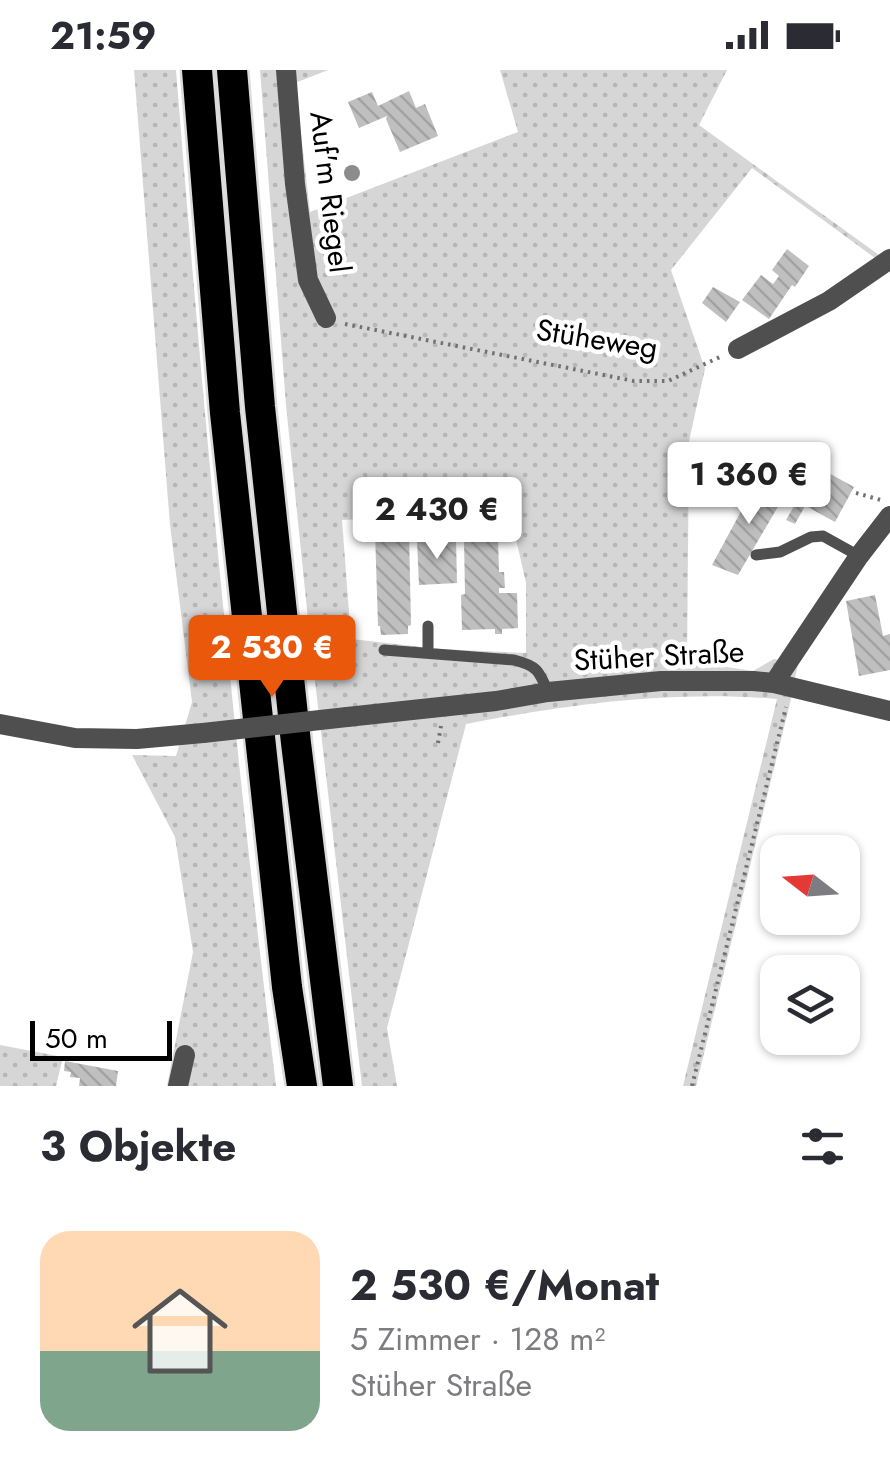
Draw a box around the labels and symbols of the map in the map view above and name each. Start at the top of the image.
street label: Auf'm Riegel [299,109,362,275]
street label: Stüheweg [533,308,661,369]
pin: 1 360 € [657,442,841,527]
pin: 2 430 € [345,477,529,562]
pin: 2 530 € [180,615,364,700]
street label: Stüher Straße [573,630,745,681]
north arrow [760,835,860,935]
scale bar [30,1016,172,1060]

